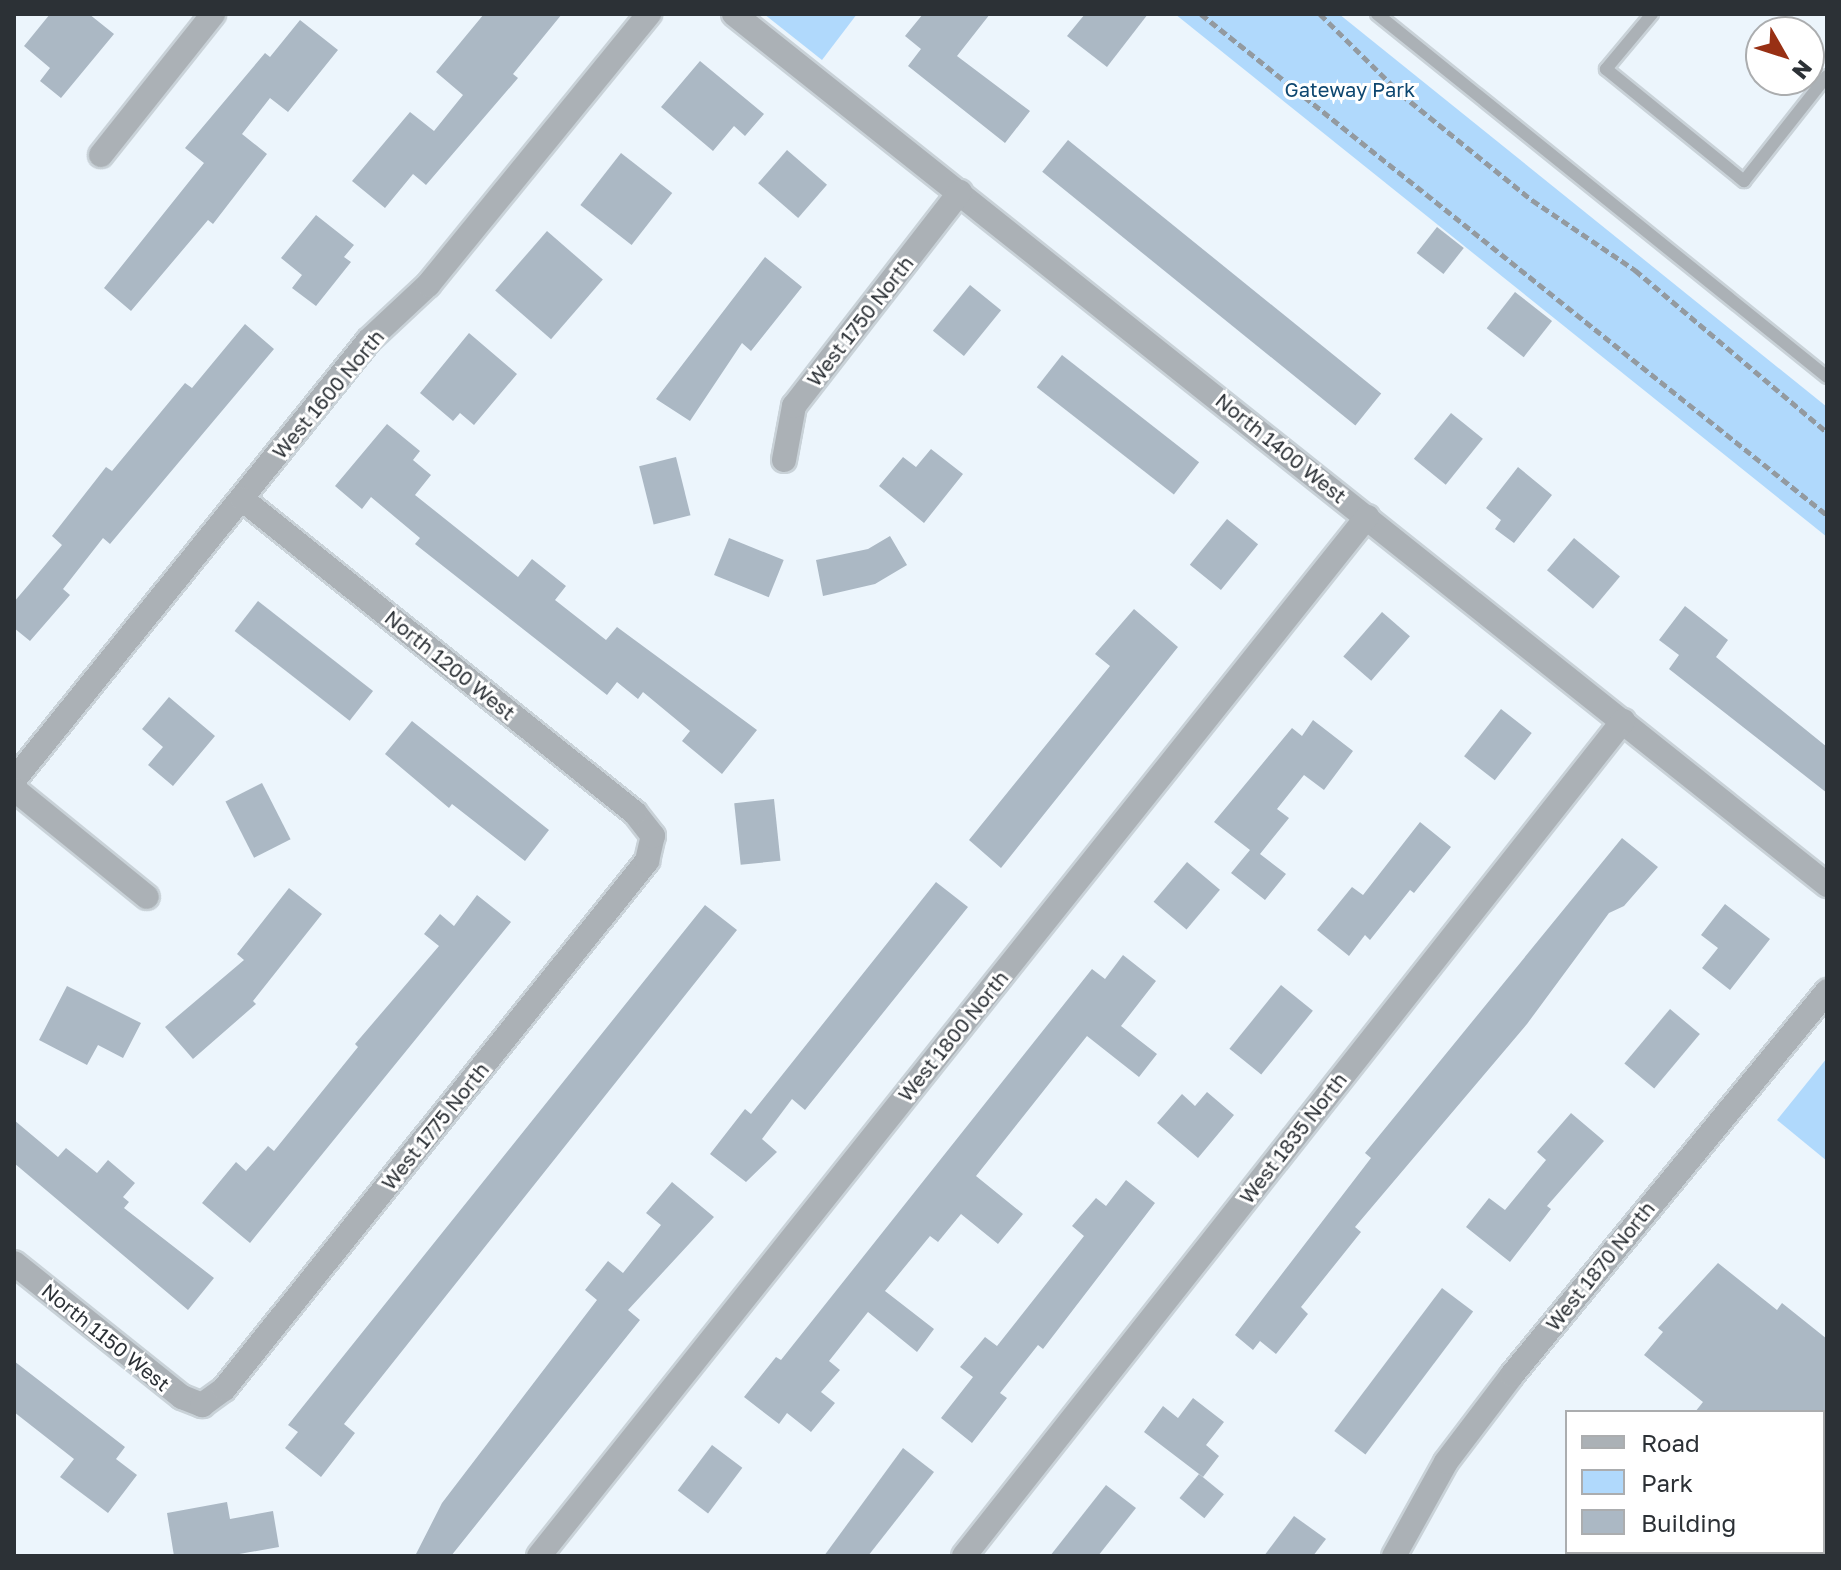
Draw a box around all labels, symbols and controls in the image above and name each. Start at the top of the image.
north arrow [1745,16,1825,96]
text: N [1787,55,1818,85]
park label: Gateway Park [1285,77,1415,101]
street label: West 1750 North [802,251,918,391]
street label: West 1600 North [267,325,389,463]
street label: North 1400 West [1211,388,1351,508]
street label: North 1200 West [380,605,520,725]
street label: West 1800 North [893,966,1013,1106]
street label: West 1775 North [376,1058,494,1194]
street label: West 1835 North [1234,1068,1352,1208]
street label: West 1870 North [1541,1197,1659,1335]
street label: North 1150 West [37,1278,175,1396]
legend [1565,1410,1825,1554]
text: Road [1641,1428,1700,1457]
text: Park [1641,1468,1693,1497]
text: Building [1641,1508,1736,1537]

